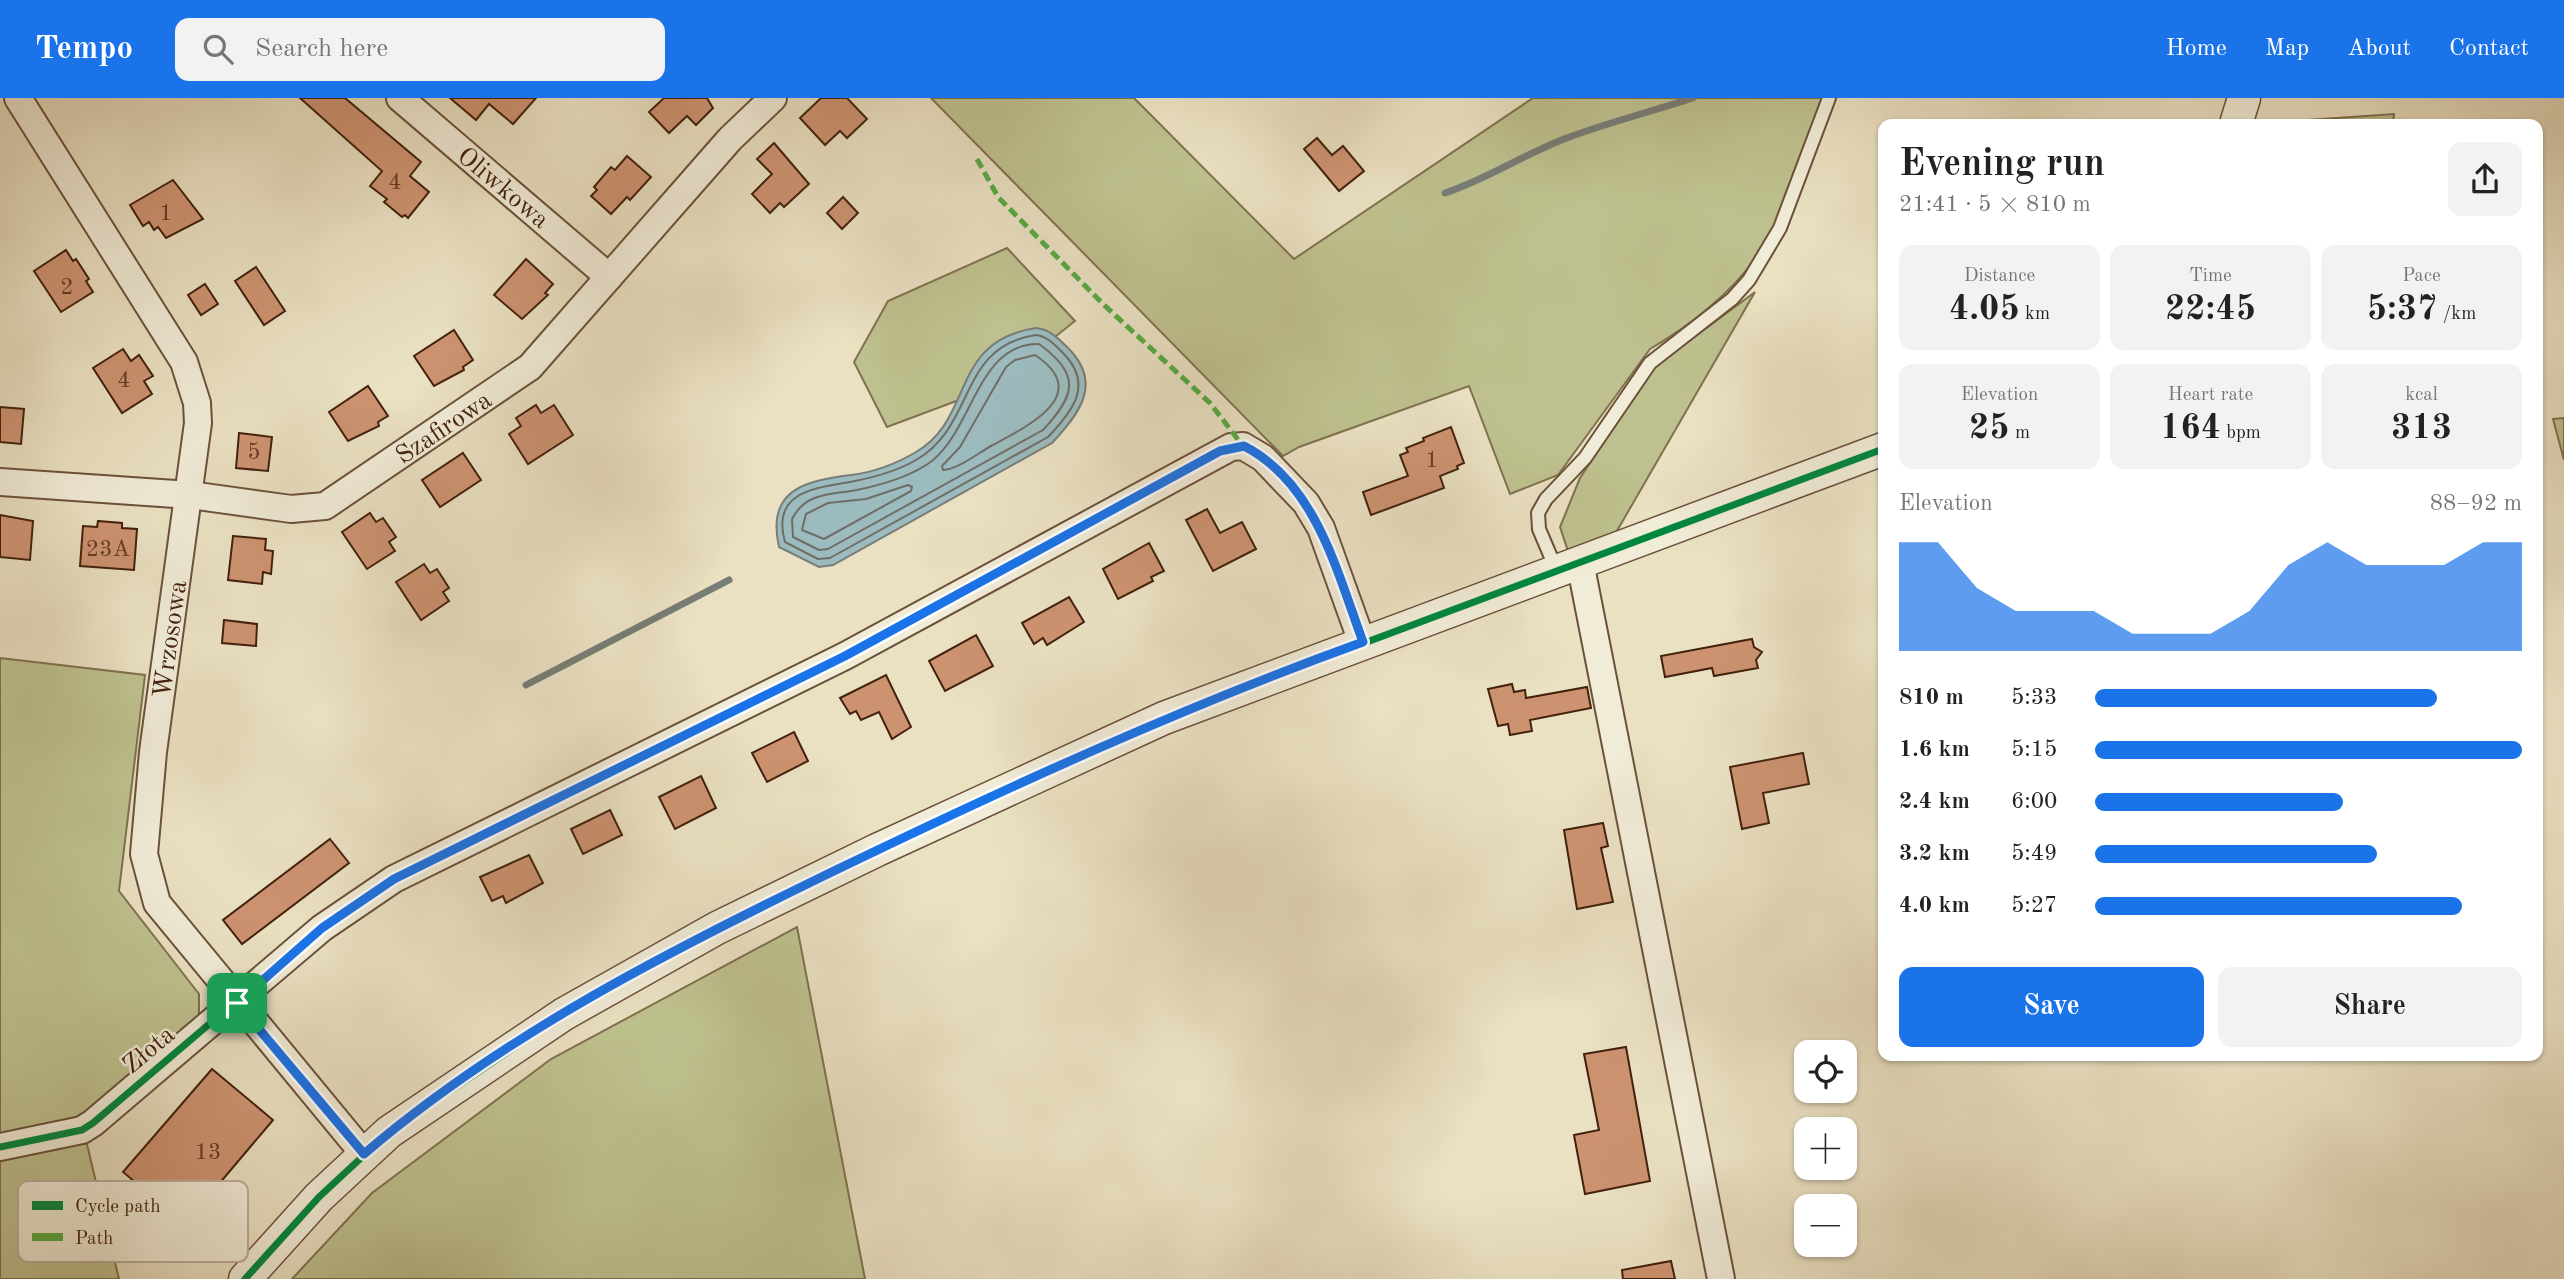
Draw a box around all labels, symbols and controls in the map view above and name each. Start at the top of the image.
search box [175,18,665,81]
icon: search [199,30,237,68]
text: Tempo [35,33,133,66]
text: Search here [255,36,388,62]
text: Home [2166,37,2227,61]
text: Map [2265,37,2309,61]
text: About [2347,37,2411,61]
text: Contact [2449,37,2529,61]
button: share [2448,142,2522,216]
street label: Oliwkowa [452,143,554,234]
text: Evening run [1899,146,2105,184]
house number: 4 [388,171,402,194]
text: 21:41 · 5 × 810 m [1899,193,2091,216]
house number: 1 [159,202,173,225]
text: Distance [1964,267,2035,286]
text: Time [2189,267,2232,286]
text: Pace [2402,267,2441,286]
house number: 2 [60,276,74,299]
text: 4.05 [1949,292,2020,327]
text: 22:45 [2165,292,2256,327]
text: 5:37 [2367,292,2437,327]
text: km [2020,305,2050,324]
text: /km [2437,305,2476,324]
house number: 4 [117,369,131,392]
text: Elevation [1961,386,2038,405]
text: Heart rate [2168,386,2253,405]
text: kcal [2405,386,2438,405]
street label: Szafirowa [391,387,497,470]
text: 25 [1969,411,2010,446]
text: 164 [2160,411,2221,446]
text: 313 [2391,411,2452,446]
text: m [2010,424,2030,443]
text: bpm [2221,424,2261,443]
house number: 5 [247,441,261,464]
house number: 1 [1425,449,1439,472]
text: Elevation [1899,492,1993,515]
text: 88–92 m [2430,492,2522,515]
house number: 23A [86,538,131,561]
street label: Wrzosowa [150,579,192,700]
text: 810 m [1899,686,1964,709]
text: 5:33 [2011,686,2057,709]
text: 1.6 km [1899,738,1970,761]
text: 5:15 [2011,738,2057,761]
text: 2.4 km [1899,790,1970,813]
text: 6:00 [2011,790,2057,813]
text: 3.2 km [1899,842,1970,865]
text: 5:49 [2011,842,2057,865]
text: 4.0 km [1899,894,1970,917]
text: 5:27 [2011,894,2057,917]
button: Save [1899,967,2204,1047]
button: Share [2218,967,2522,1047]
pin [207,973,267,1033]
icon: arrive [218,984,256,1022]
street label: Złota [118,1022,180,1079]
map controls [1794,1040,1857,1257]
button: locate [1794,1040,1857,1103]
button: + [1794,1117,1857,1180]
house number: 13 [195,1141,221,1164]
legend [18,1181,248,1262]
button: − [1794,1194,1857,1257]
text: Cycle path [75,1198,161,1217]
text: Path [75,1230,113,1249]

